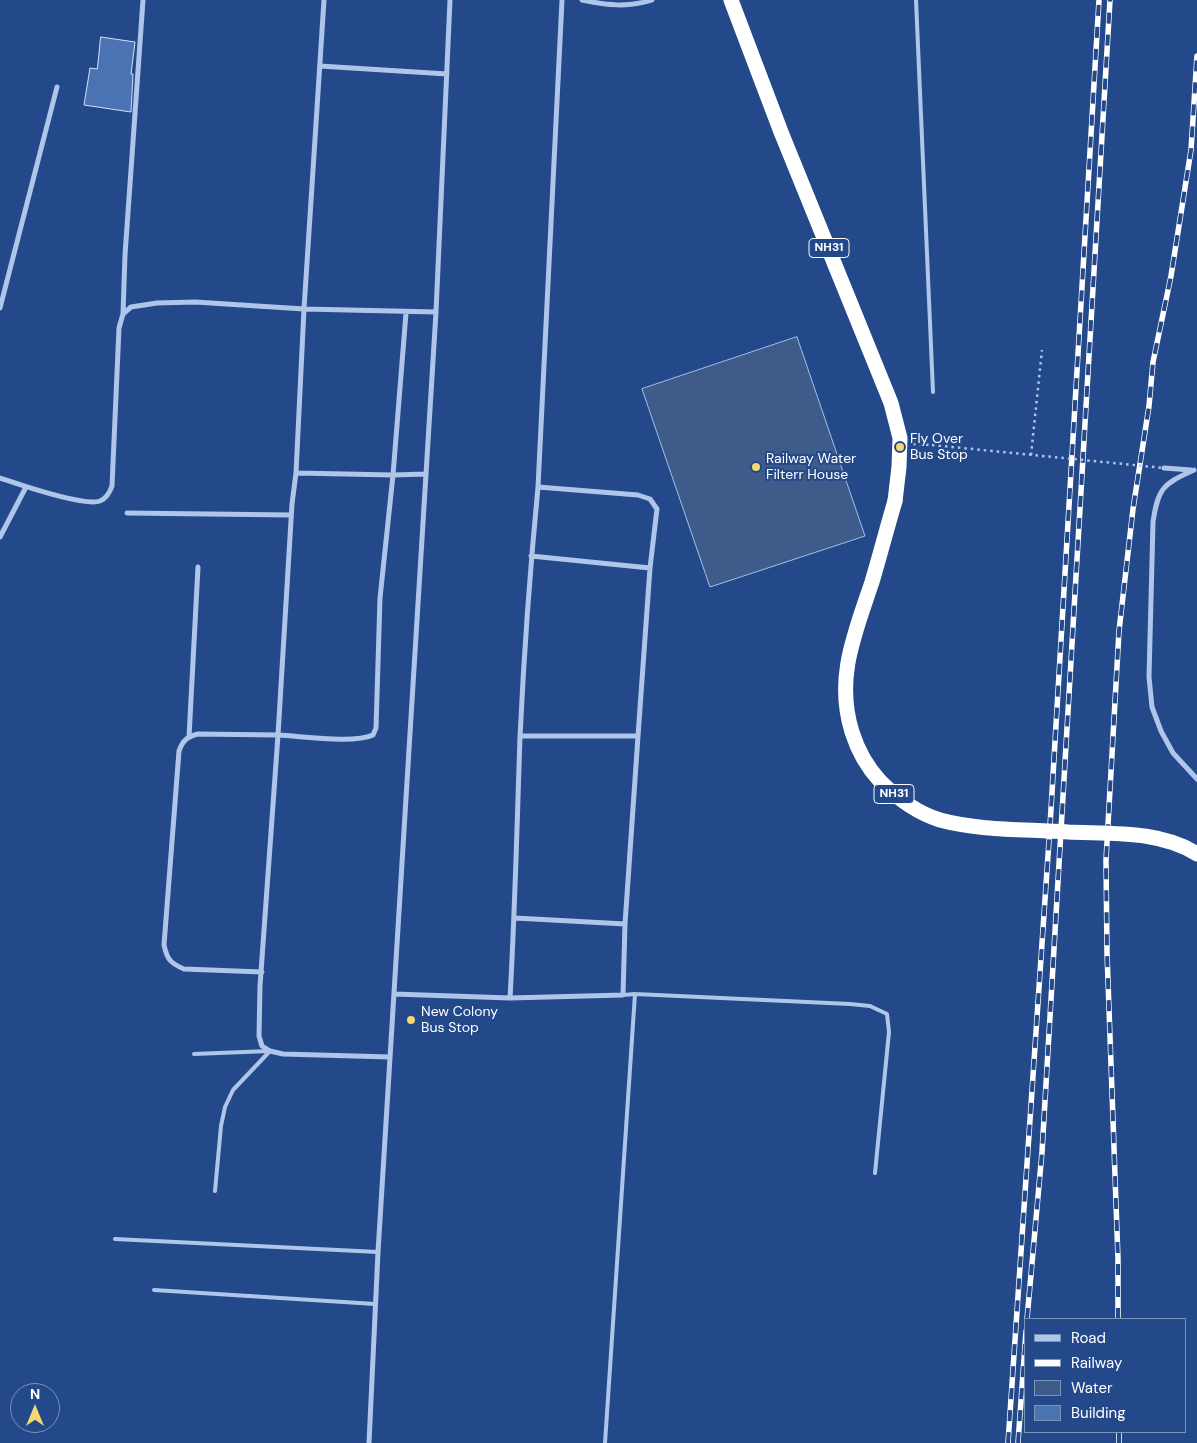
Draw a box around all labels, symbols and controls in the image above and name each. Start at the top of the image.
road number: NH31 [809,238,849,258]
place label: Fly Over Bus Stop [910,431,968,464]
marker: Fly Over Bus Stop [894,441,906,453]
place label: Railway Water Filterr House [766,451,856,484]
marker: Railway Water Filterr House [750,461,762,473]
road number: NH31 [874,784,914,804]
place label: New Colony Bus Stop [421,1004,498,1036]
marker: New Colony Bus Stop [405,1014,417,1026]
legend [1024,1318,1187,1433]
text: Road [1071,1328,1106,1348]
text: Railway [1071,1353,1122,1373]
text: Water [1071,1378,1112,1398]
north arrow [10,1383,60,1433]
text: N [30,1385,40,1403]
text: Building [1071,1403,1126,1423]

